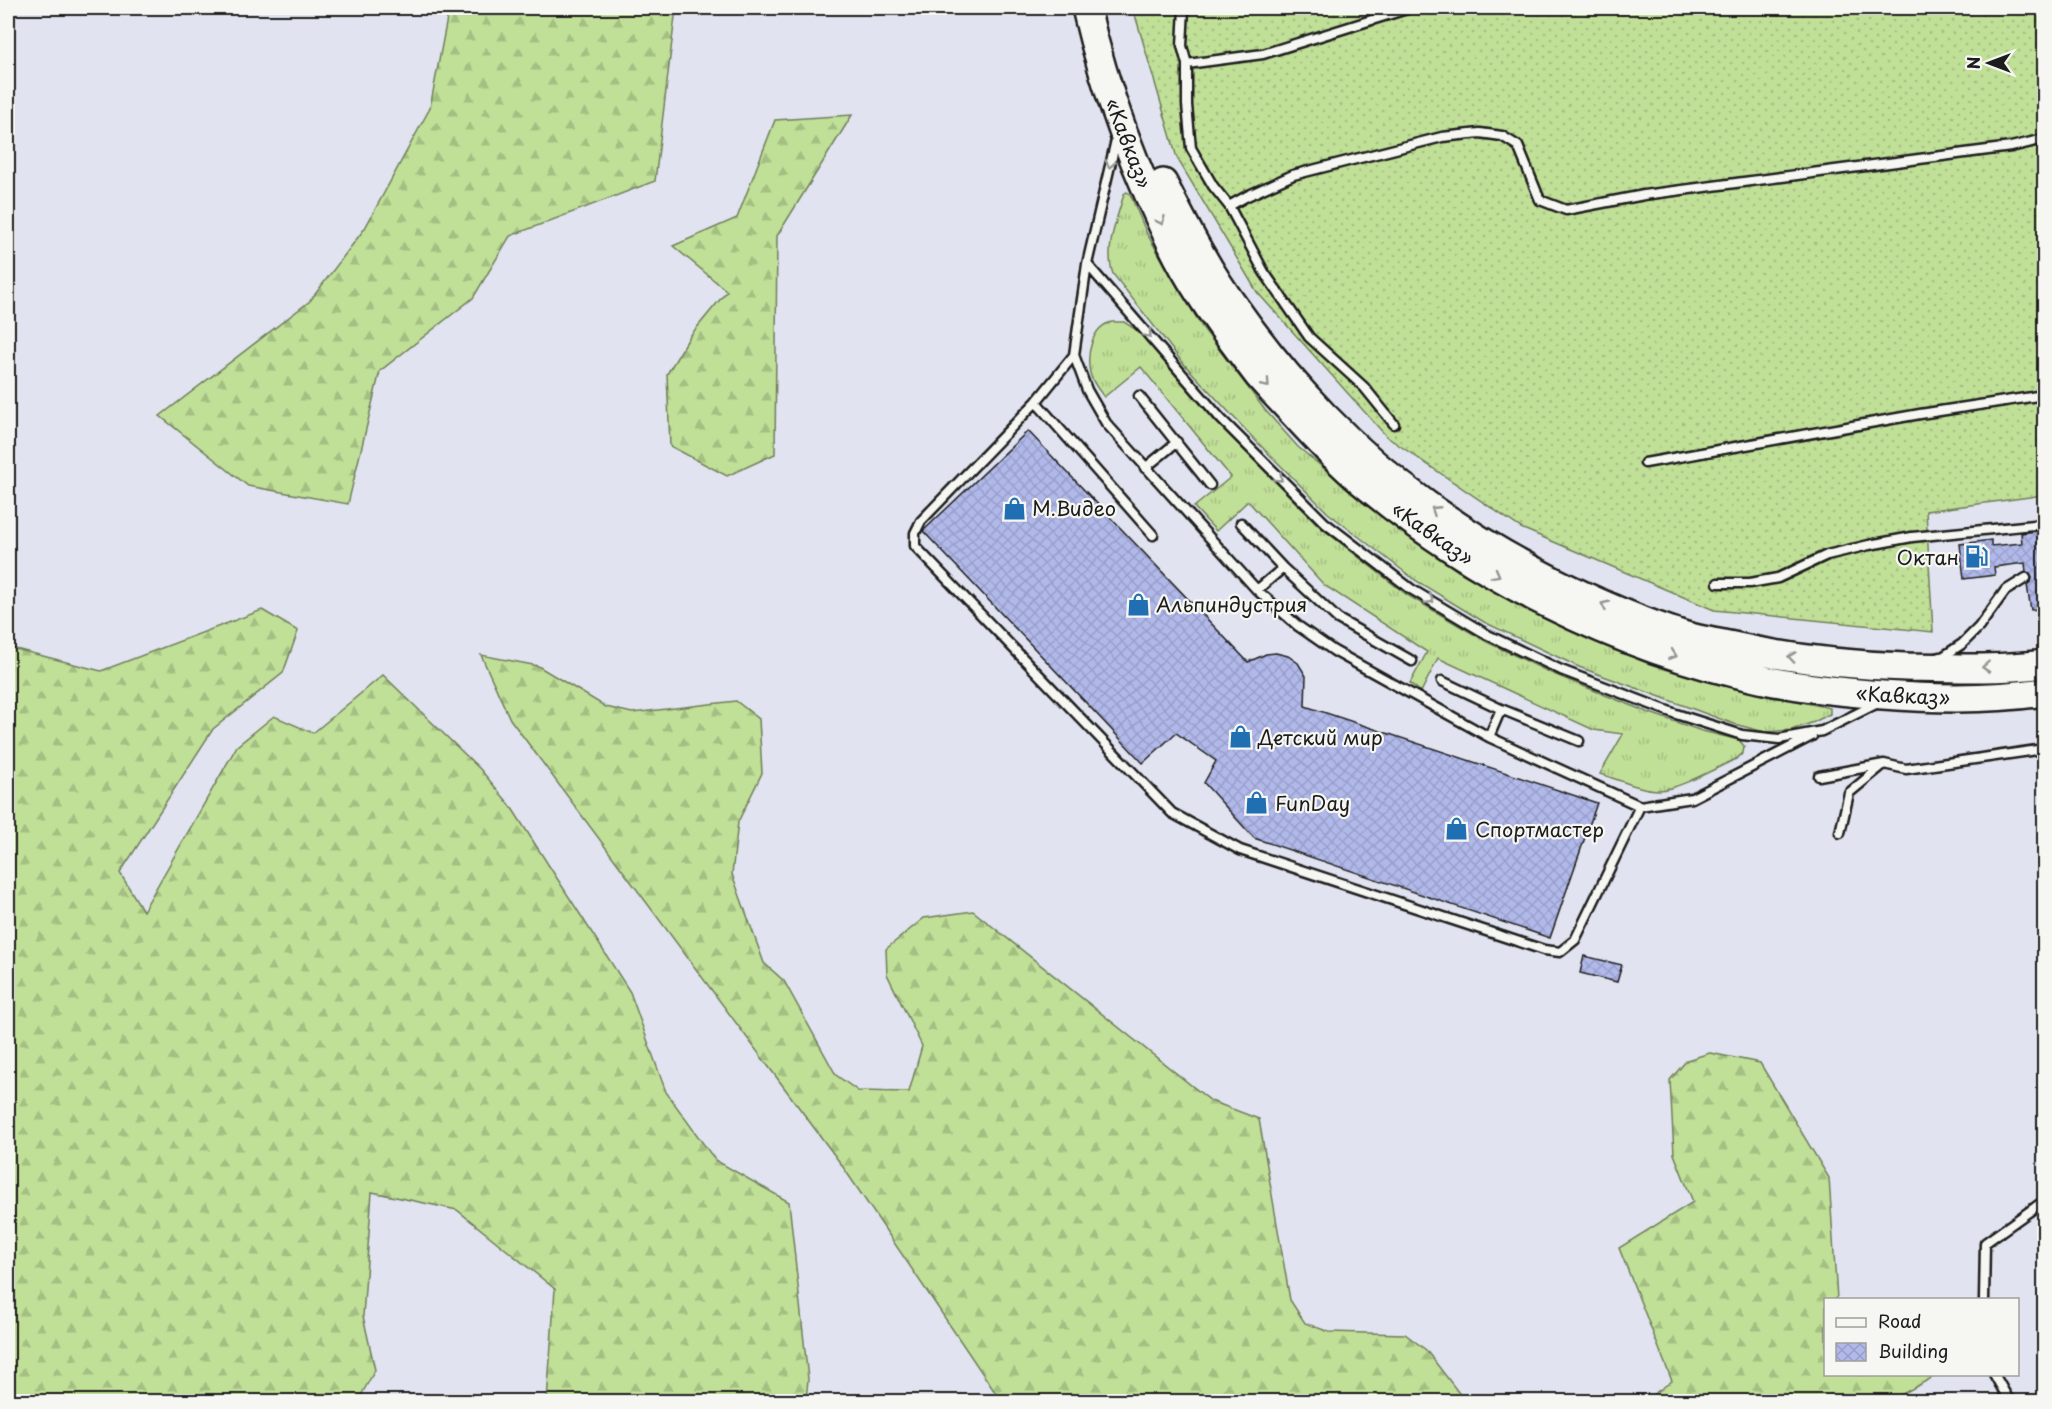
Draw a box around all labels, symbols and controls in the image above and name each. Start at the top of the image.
north arrow [1959,33,2019,93]
text: N [1961,57,1985,69]
street label: «Кавказ» [1098,94,1160,192]
one-way arrow [1105,159,1118,169]
one-way arrow [1154,214,1166,225]
one-way arrow [1141,327,1152,338]
one-way arrow [1259,377,1270,388]
one-way arrow [1272,470,1283,481]
place label: М.Видео [1032,493,1116,523]
street label: «Кавказ» [1386,494,1480,572]
shop icon: М.Видео [1001,495,1027,521]
one-way arrow [1430,506,1441,517]
place label: Октан [1896,542,1959,572]
fuel station icon: Октан [1964,544,1990,570]
one-way arrow [1490,567,1500,578]
place label: Альпиндустрия [1156,589,1307,619]
shop icon: Альпиндустрия [1125,591,1151,617]
one-way arrow [1424,593,1434,605]
one-way arrow [1600,600,1611,612]
one-way arrow [1667,648,1678,661]
one-way arrow [1787,652,1796,664]
one-way arrow [1982,661,1991,674]
street label: «Кавказ» [1855,678,1951,712]
place label: Детский мир [1257,722,1383,752]
shop icon: Детский мир [1227,724,1253,750]
place label: FunDay [1275,788,1350,818]
shop icon: FunDay [1244,790,1270,816]
place label: Спортмастер [1475,814,1604,844]
shop icon: Спортмастер [1444,816,1470,842]
legend [1824,1298,2019,1376]
text: Road [1878,1307,1922,1334]
text: Building [1878,1337,1948,1364]

